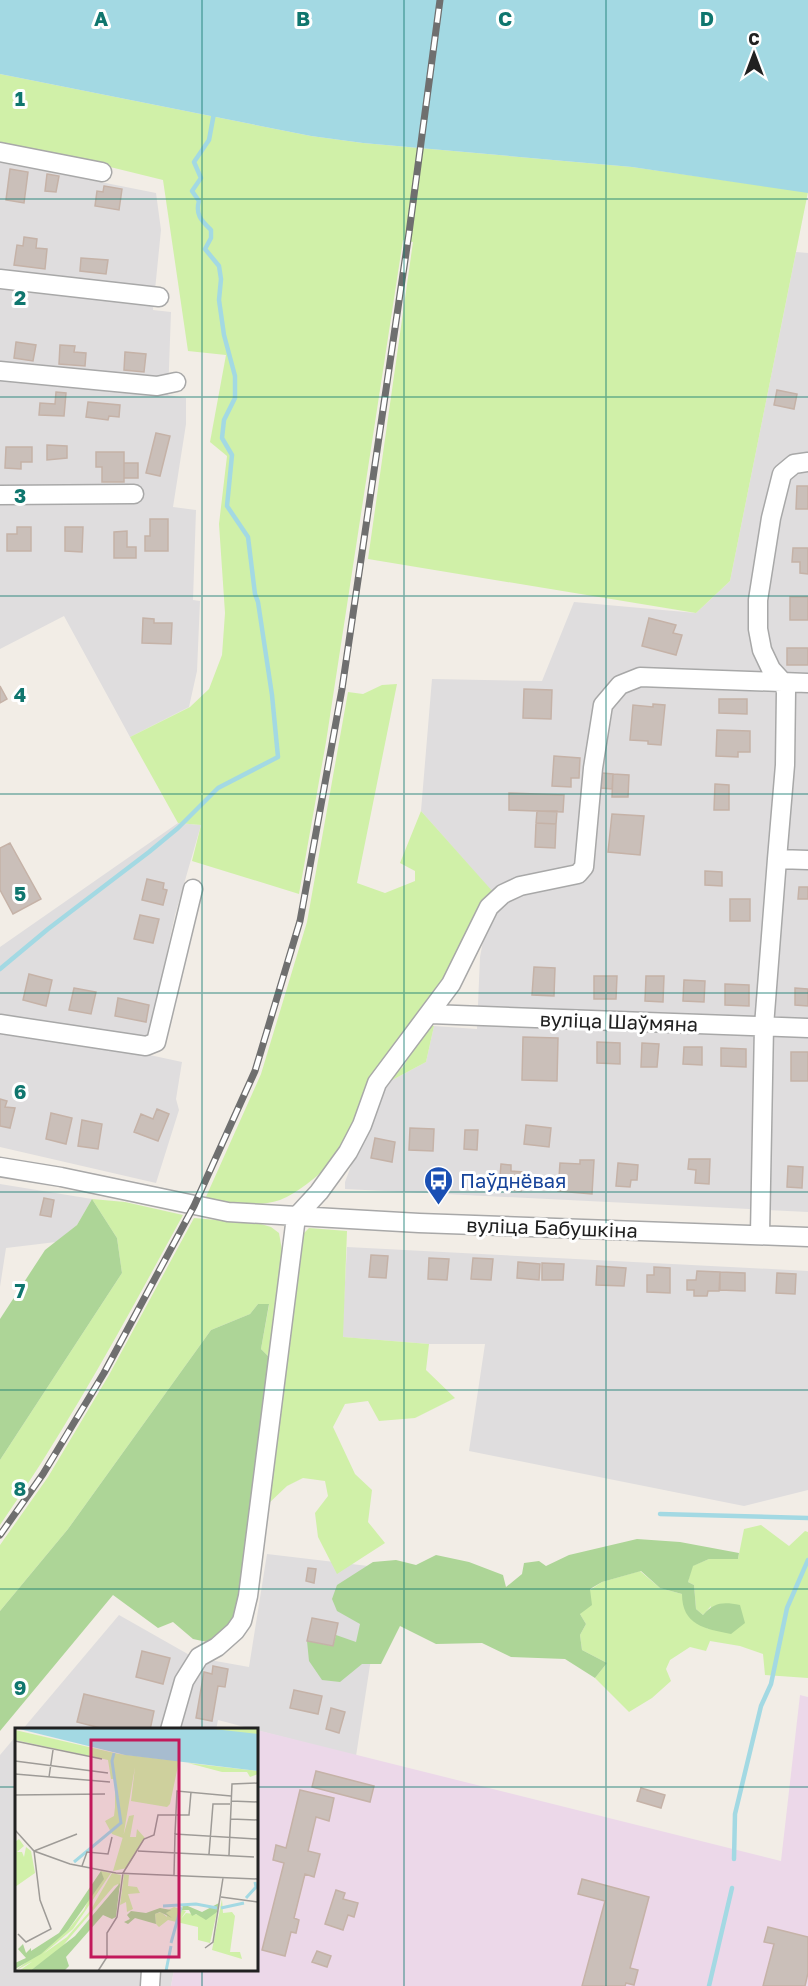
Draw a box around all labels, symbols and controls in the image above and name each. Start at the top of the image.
text: A [94,6,108,30]
text: B [296,6,310,30]
text: C [498,6,512,30]
text: D [700,6,714,30]
north arrow [724,24,784,84]
text: С [748,29,760,49]
text: 1 [15,86,25,110]
text: 2 [14,285,26,309]
text: 3 [14,483,26,507]
text: 4 [14,682,26,706]
text: 5 [14,881,26,905]
street label: вуліца Шаўмяна [539,1006,699,1036]
text: 6 [14,1079,26,1103]
bus stop icon: Паўднёвая [423,1164,455,1206]
place label: Паўднёвая [460,1168,566,1192]
street label: вуліца Бабушкіна [466,1212,638,1242]
text: 7 [15,1278,26,1302]
text: 8 [14,1476,26,1500]
text: 9 [14,1675,26,1699]
inset map [15,1728,258,1971]

